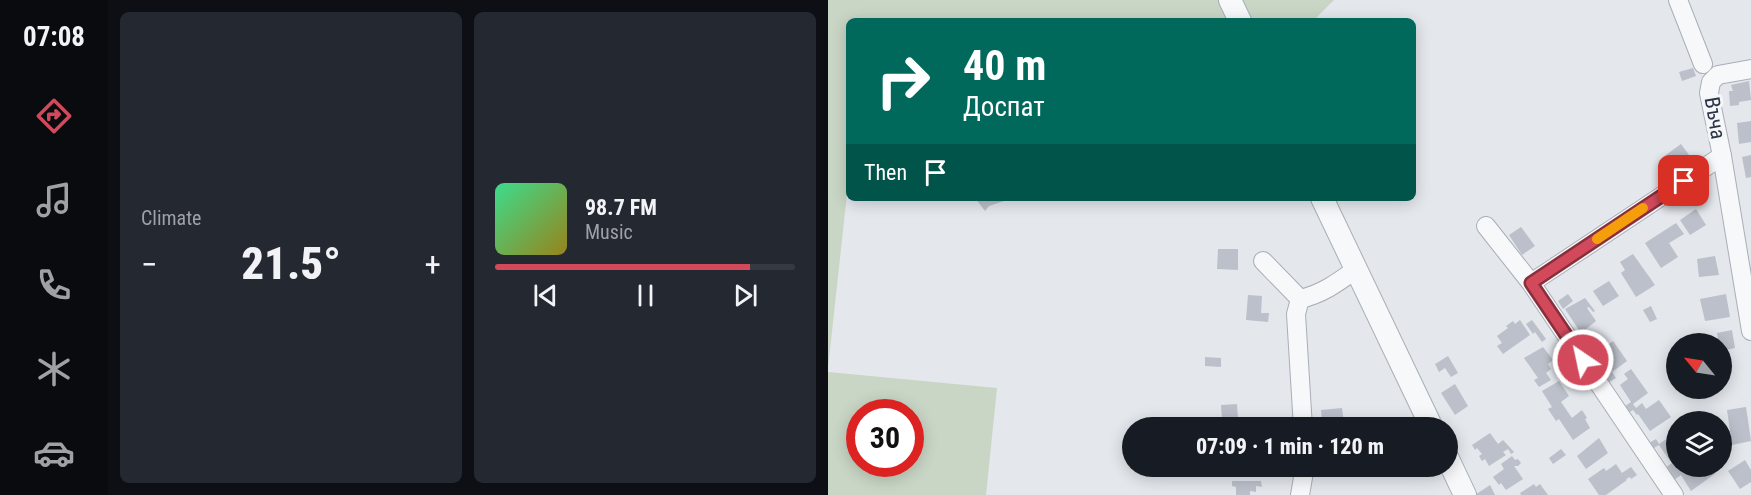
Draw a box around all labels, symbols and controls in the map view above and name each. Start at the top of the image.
text: 07:08 [23,21,85,53]
text: 40 m [963,41,1046,90]
icon: right [864,42,942,120]
text: Доспат [963,91,1045,123]
icon: directions [33,95,75,137]
street label: Въча [1699,95,1731,141]
pin [1658,155,1709,206]
icon: arrive [919,156,952,189]
text: Then [864,160,907,185]
icon: arrive [1667,164,1700,197]
icon: music [33,179,75,221]
text: 98.7 FM [585,195,657,220]
text: Climate [141,206,201,230]
text: Music [585,220,633,244]
text: 21.5° [241,237,341,290]
text: − [141,245,158,284]
text: + [425,245,441,284]
icon: phone [33,264,75,306]
icon: previous [529,279,562,312]
icon: pause [629,279,662,312]
icon: next [729,279,762,312]
position arrow [1551,328,1615,392]
north arrow [1666,333,1732,399]
map controls [1666,333,1732,477]
icon: climate [33,348,75,390]
speed limit sign: 30 [846,399,924,477]
button: layers [1666,411,1732,477]
icon: car [33,432,75,474]
text: 07:09 · 1 min · 120 m [1196,434,1384,459]

